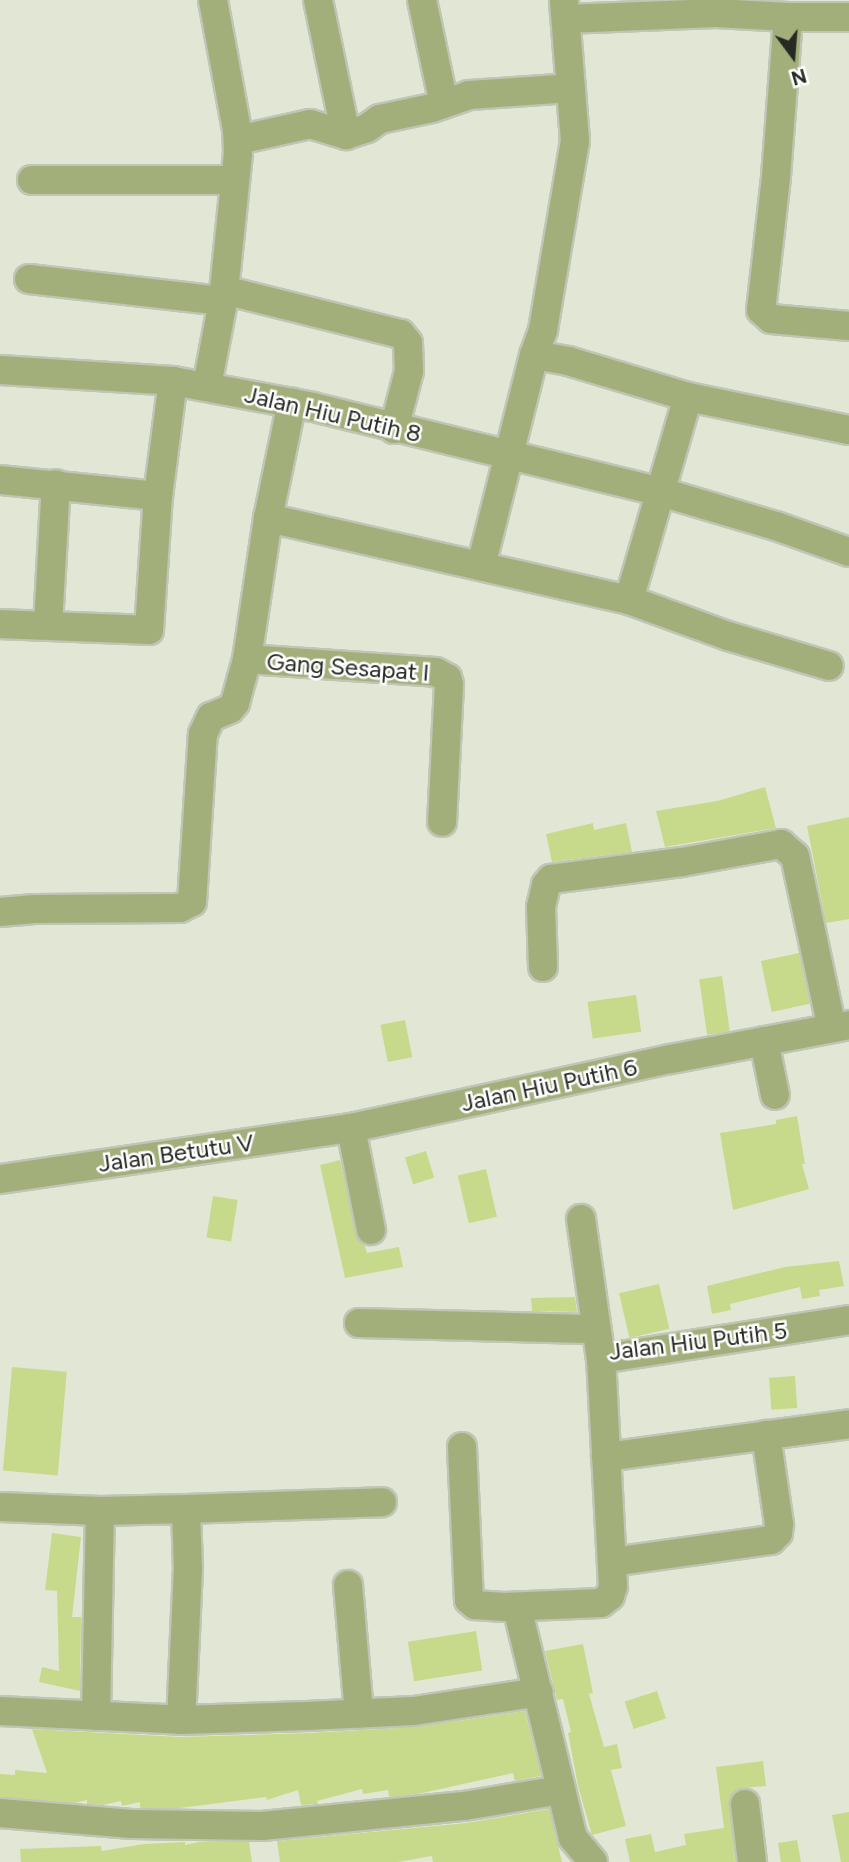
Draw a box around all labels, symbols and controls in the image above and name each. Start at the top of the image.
north arrow [758,21,828,91]
text: N [789,64,809,90]
street label: Jalan Hiu Putih 8 [242,380,424,448]
street label: Gang Sesapat I [266,647,430,687]
street label: Jalan Hiu Putih 6 [458,1052,640,1118]
street label: Jalan Betutu V [96,1128,256,1178]
street label: Jalan Hiu Putih 5 [607,1316,789,1366]

